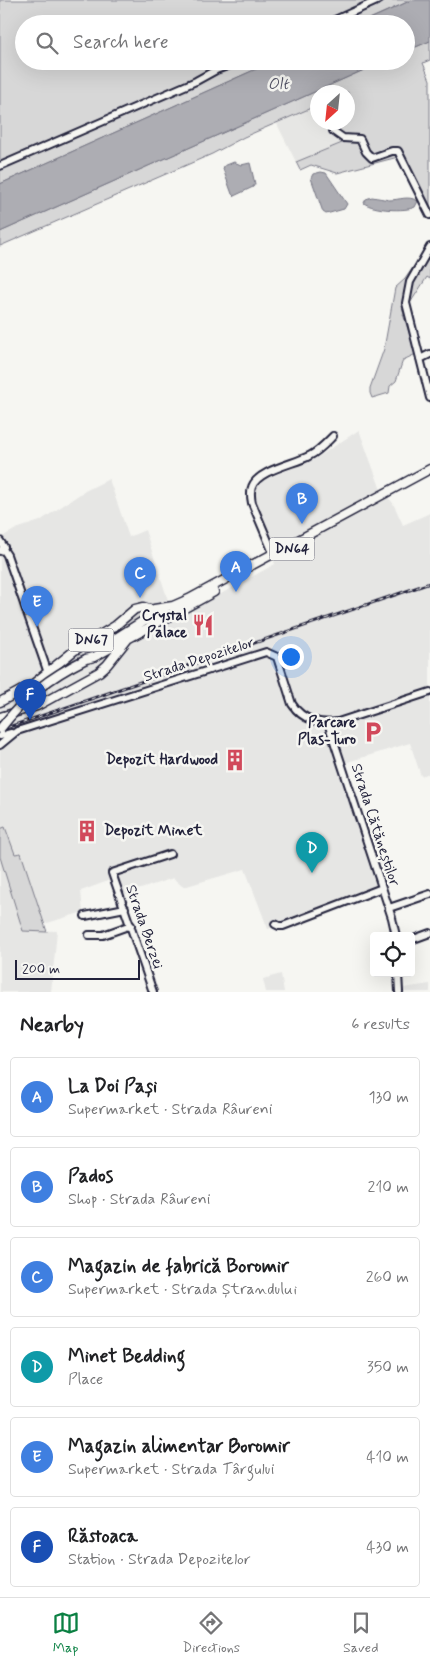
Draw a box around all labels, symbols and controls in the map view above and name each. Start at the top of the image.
search box [15,15,415,70]
icon: search [33,29,61,57]
text: Search here [73,30,169,55]
water label: Olt [268,74,290,95]
north arrow [310,85,355,130]
pin: B [286,483,318,524]
road number: DN64 [270,538,314,560]
pin: A [220,551,252,592]
pin: C [124,557,156,598]
pin: E [21,586,53,627]
place label: Crystal Palace [142,606,187,643]
restaurant icon: Crystal Palace [190,612,216,638]
road number: DN67 [68,628,114,652]
street label: Strada Depozitelor [141,633,257,687]
your location [278,644,304,670]
pin: F [14,679,46,720]
place label: Parcare Plas-Turo [298,713,356,750]
parking icon: Parcare Plas-Turo [360,719,386,745]
building icon: Depozit Hardwood [222,747,248,773]
place label: Depozit Hardwood [106,750,218,770]
street label: Strada Cătăneștilor [346,761,404,889]
building icon: Depozit Minet [74,818,100,844]
place label: Depozit Minet [104,821,203,841]
pin: D [296,832,328,873]
street label: Strada Berzei [120,882,168,972]
map controls [370,932,415,977]
button: locate [370,932,415,977]
scale bar [15,957,140,980]
text: 200 m [22,960,60,978]
text: Nearby [20,1011,84,1039]
text: 6 results [351,1014,410,1035]
text: La Doi Pași [68,1074,157,1099]
text: A [32,1087,42,1108]
text: 130 m [368,1087,409,1108]
text: Supermarket · Strada Râureni [68,1099,272,1120]
text: Pados [68,1164,113,1189]
text: B [32,1177,42,1198]
text: 210 m [368,1177,409,1198]
text: Shop · Strada Râureni [68,1189,210,1210]
text: Magazin de fabrică Boromir [68,1254,289,1279]
text: C [31,1267,43,1288]
text: 260 m [366,1267,409,1288]
text: Supermarket · Strada Ștrandului [68,1279,297,1300]
text: Minet Bedding [68,1344,186,1369]
text: D [31,1357,43,1378]
text: 350 m [367,1357,409,1378]
text: Place [68,1369,103,1390]
text: Magazin alimentar Boromir [68,1434,290,1459]
text: E [32,1447,42,1468]
text: 410 m [366,1447,409,1468]
text: Supermarket · Strada Târgului [68,1459,274,1480]
text: Răstoaca [68,1524,138,1549]
text: F [33,1537,41,1558]
text: 430 m [366,1537,409,1558]
text: Station · Strada Depozitelor [68,1549,251,1570]
tab: Map [52,1609,80,1657]
tab: Directions [183,1609,240,1657]
tab: Saved [343,1609,378,1657]

